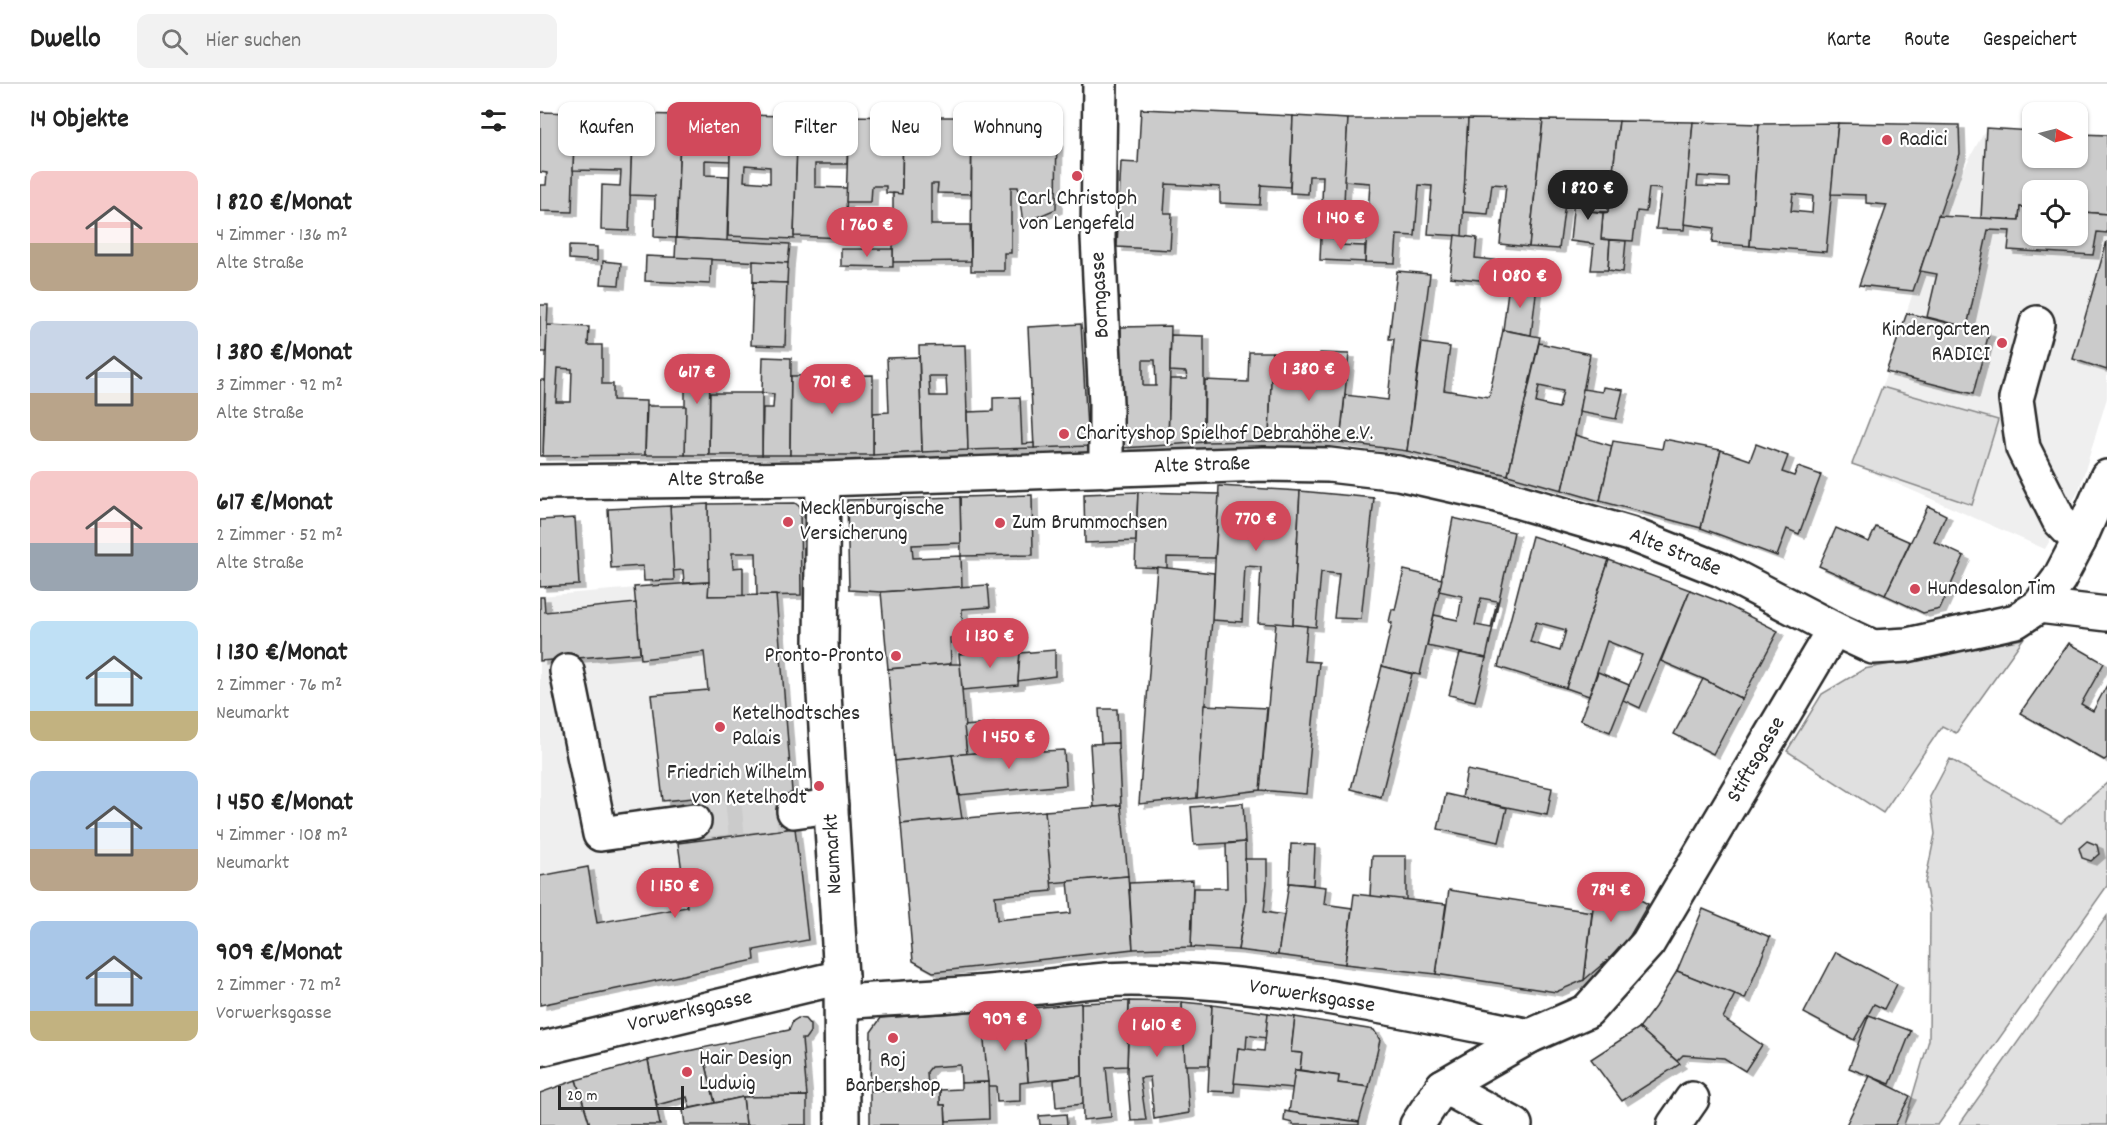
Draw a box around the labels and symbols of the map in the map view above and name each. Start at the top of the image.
north arrow [2022,102,2088,168]
place label: Radici [1899,125,1947,156]
marker: Radici [1880,133,1894,147]
marker: Carl Christoph von Lengefeld [1070,169,1084,183]
pin: 1 820 € [1533,170,1643,221]
place label: Carl Christoph von Lengefeld [1017,184,1137,240]
pin: 1 140 € [1286,200,1396,251]
pin: 1 760 € [812,207,922,258]
street label: Borngasse [1083,251,1119,339]
pin: 1 080 € [1465,258,1575,309]
place label: Kindergarten RADICI [1881,315,1990,371]
marker: Kindergarten RADICI [1995,336,2009,350]
pin: 1 380 € [1254,351,1364,402]
pin: 617 € [655,354,739,405]
pin: 701 € [790,364,874,415]
place label: Charityshop Spielhof Debrahöhe e.V. [1076,419,1374,450]
marker: Charityshop Spielhof Debrahöhe e.V. [1057,427,1071,441]
street label: Alte Straße [1153,449,1251,483]
street label: Alte Straße [667,464,765,496]
place label: Mecklenburgische Versicherung [800,494,944,550]
pin: 770 € [1214,501,1298,552]
place label: Zum Brummochsen [1012,508,1167,539]
marker: Mecklenburgische Versicherung [781,515,795,529]
marker: Zum Brummochsen [993,516,1007,530]
street label: Alte Straße [1624,521,1726,585]
place label: Hundesalon Tim [1927,574,2056,605]
marker: Hundesalon Tim [1908,582,1922,596]
pin: 1 130 € [935,618,1045,669]
place label: Pronto-Pronto [764,641,884,672]
marker: Pronto-Pronto [889,649,903,663]
place label: Ketelhodtsches Palais [732,699,860,755]
street label: Stiftsgasse [1720,711,1794,809]
pin: 1 450 € [954,719,1064,770]
marker: Ketelhodtsches Palais [713,720,727,734]
place label: Friedrich Wilhelm von Ketelhodt [667,758,807,814]
marker: Friedrich Wilhelm von Ketelhodt [812,779,826,793]
street label: Neumarkt [816,813,852,895]
pin: 1 150 € [620,868,730,919]
pin: 784 € [1569,872,1653,923]
street label: Vorwerksgasse [1247,972,1377,1022]
street label: Vorwerksgasse [625,983,755,1041]
pin: 909 € [963,1001,1047,1052]
pin: 1 610 € [1102,1007,1212,1058]
marker: Roj Barbershop [886,1031,900,1045]
place label: Hair Design Ludwig [699,1044,792,1100]
place label: Roj Barbershop [845,1046,941,1102]
marker: Hair Design Ludwig [680,1065,694,1079]
scale bar [558,1083,684,1110]

